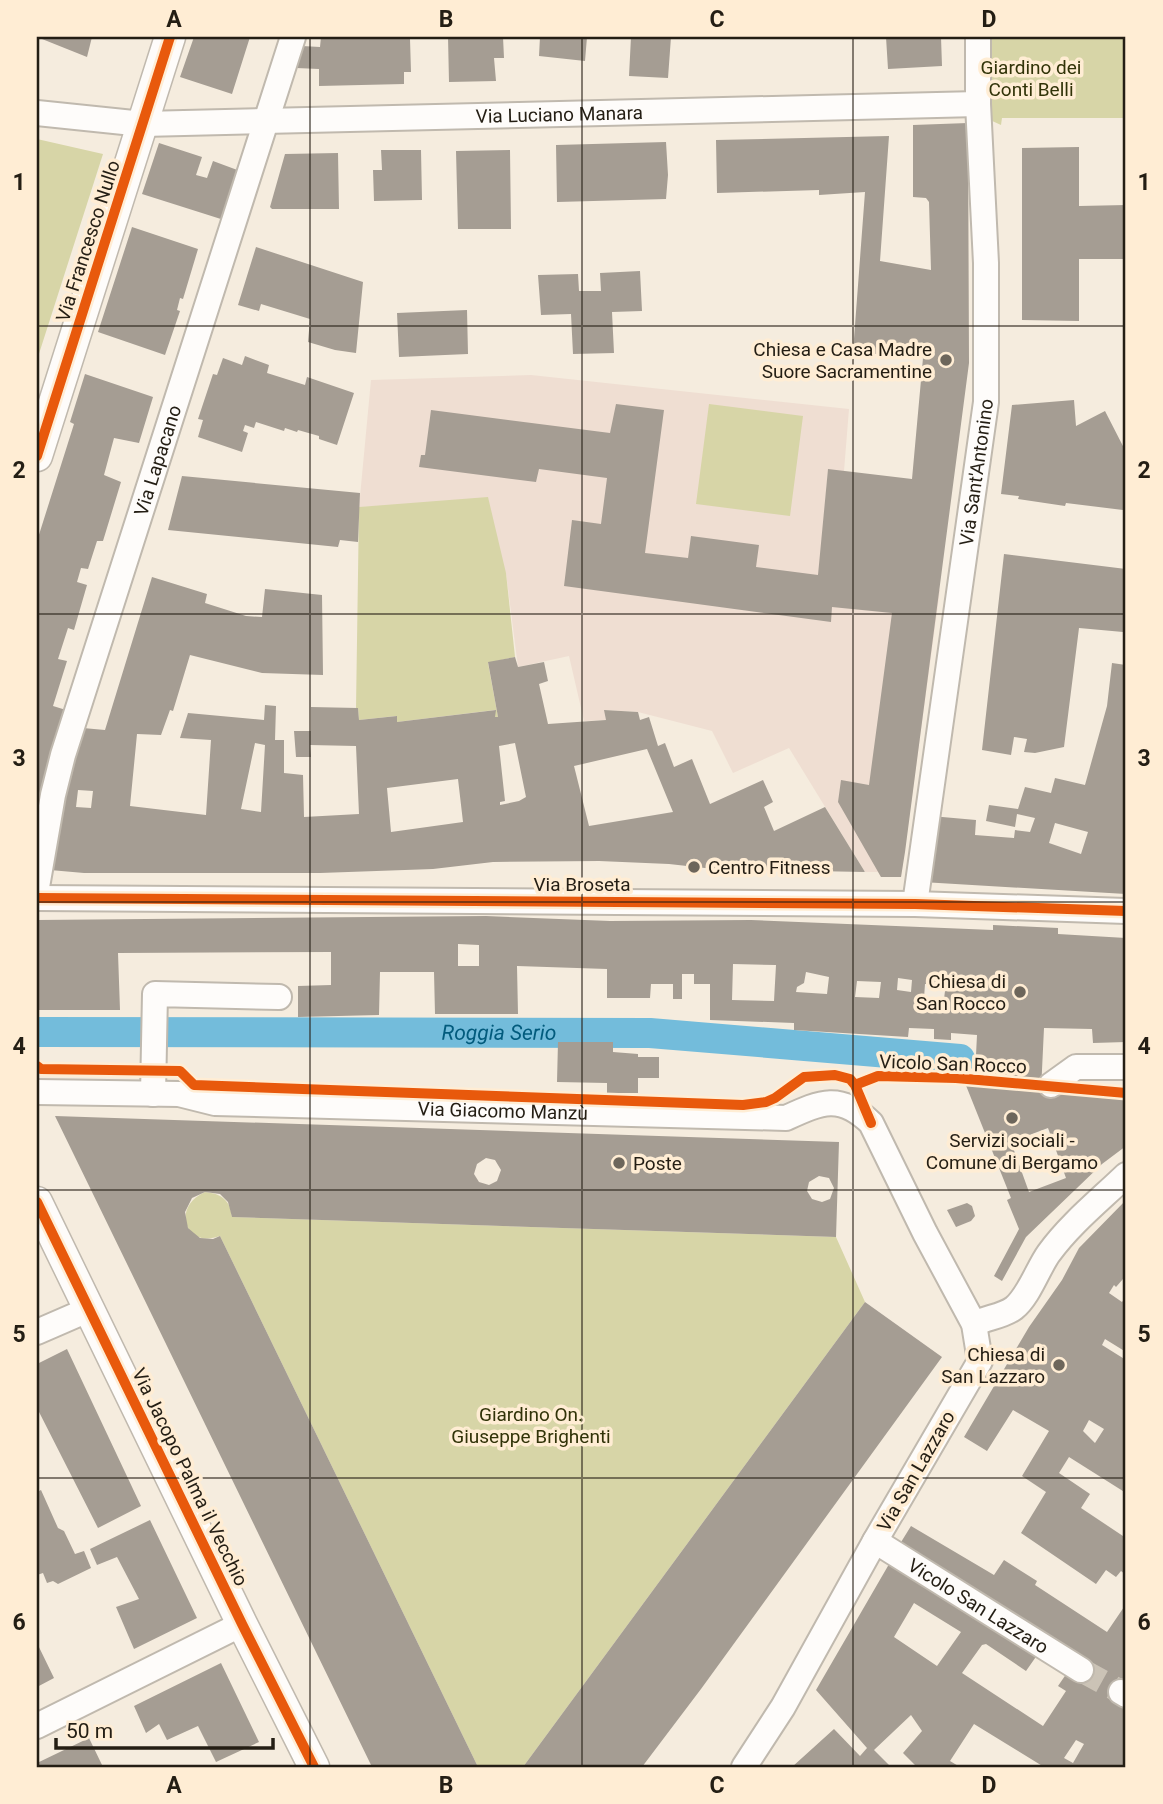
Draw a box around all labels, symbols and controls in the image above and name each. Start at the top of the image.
text: A [166,6,182,33]
text: B [439,6,453,33]
text: C [709,6,725,33]
text: D [982,6,996,33]
park label: Giardino dei Conti Belli [981,56,1081,101]
street label: Via Luciano Manara [475,101,643,128]
street label: Via Francesco Nullo [51,157,125,325]
text: 1 [12,169,26,196]
text: 1 [1137,169,1151,196]
place label: Chiesa e Casa Madre Suore Sacramentine [753,338,932,383]
marker: Chiesa e Casa Madre Suore Sacramentine [938,352,954,368]
street label: Via Sant'Antonino [954,397,998,547]
street label: Via Lapacano [129,402,186,519]
text: 2 [12,457,26,484]
text: 2 [1137,457,1151,484]
text: 3 [12,745,26,772]
text: 3 [1137,745,1151,772]
place label: Centro Fitness [708,856,830,879]
marker: Centro Fitness [686,859,702,875]
street label: Via Broseta [533,873,631,896]
place label: Chiesa di San Rocco [916,970,1006,1015]
marker: Chiesa di San Rocco [1012,984,1028,1000]
water label: Roggia Serio [442,1021,556,1045]
text: 4 [12,1033,26,1060]
text: 4 [1137,1033,1151,1060]
street label: Vicolo San Rocco [879,1050,1027,1078]
street label: Via Giacomo Manzù [417,1097,588,1124]
marker: Servizi sociali - Comune di Bergamo [1004,1110,1020,1126]
place label: Servizi sociali - Comune di Bergamo [926,1129,1098,1174]
place label: Poste [633,1152,682,1175]
marker: Poste [611,1155,627,1171]
text: 5 [12,1321,26,1348]
text: 5 [1137,1321,1151,1348]
place label: Chiesa di San Lazzaro [941,1343,1045,1388]
marker: Chiesa di San Lazzaro [1051,1357,1067,1373]
street label: Via Jacopo Palma il Vecchio [127,1364,253,1590]
park label: Giardino On. Giuseppe Brighenti [451,1403,611,1448]
street label: Via San Lazzaro [872,1407,960,1535]
street label: Vicolo San Lazzaro [904,1553,1053,1658]
text: 6 [12,1609,26,1636]
text: 6 [1137,1609,1151,1636]
scale bar [56,1706,273,1750]
text: 50 m [66,1719,113,1743]
text: A [166,1772,182,1799]
text: B [439,1772,453,1799]
text: C [709,1772,725,1799]
text: D [982,1772,996,1799]

